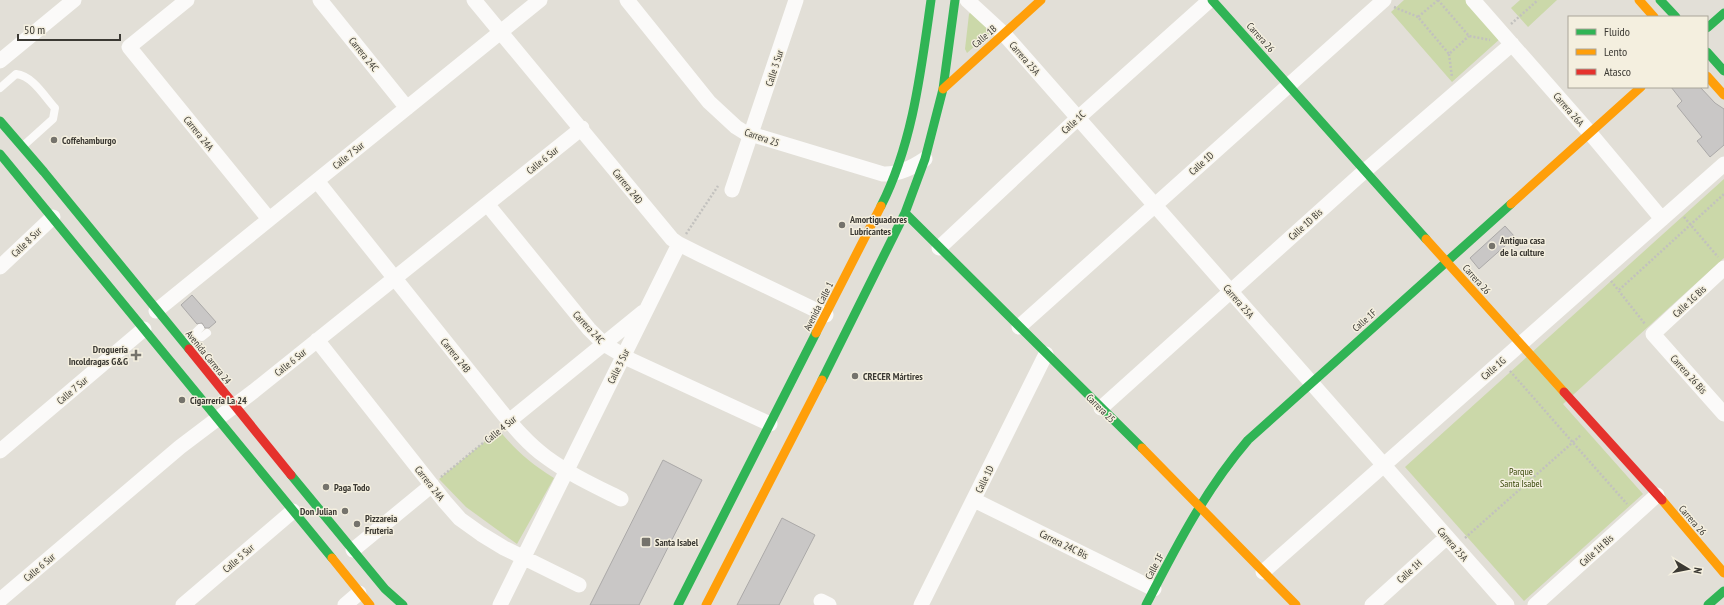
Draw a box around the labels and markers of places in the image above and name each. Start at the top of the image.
place label: Coffehamburgo [62,134,117,147]
marker: Coffehamburgo [49,135,59,145]
place label: Amortiguadores Lubricantes [849,213,908,238]
marker: Amortiguadores Lubricantes [837,220,847,230]
place label: Antigua casa de la culture [1499,234,1545,259]
marker: Antigua casa de la culture [1487,241,1497,251]
place label: Droguería Incoldragas G&G [69,343,128,368]
marker: Droguería Incoldragas G&G [131,350,141,360]
place label: CRECER Mártires [863,370,923,383]
marker: CRECER Mártires [850,371,860,381]
place label: Cigarrería La 24 [190,394,247,407]
marker: Cigarrería La 24 [177,395,187,405]
place label: Paga Todo [334,481,371,494]
marker: Paga Todo [321,482,331,492]
place label: Don Julian [300,505,337,518]
marker: Don Julian [340,506,350,516]
place label: Pizzareia Fruteria [365,512,397,537]
marker: Pizzareia Fruteria [352,519,362,529]
marker: Santa Isabel [640,536,652,548]
place label: Santa Isabel [655,536,699,549]

